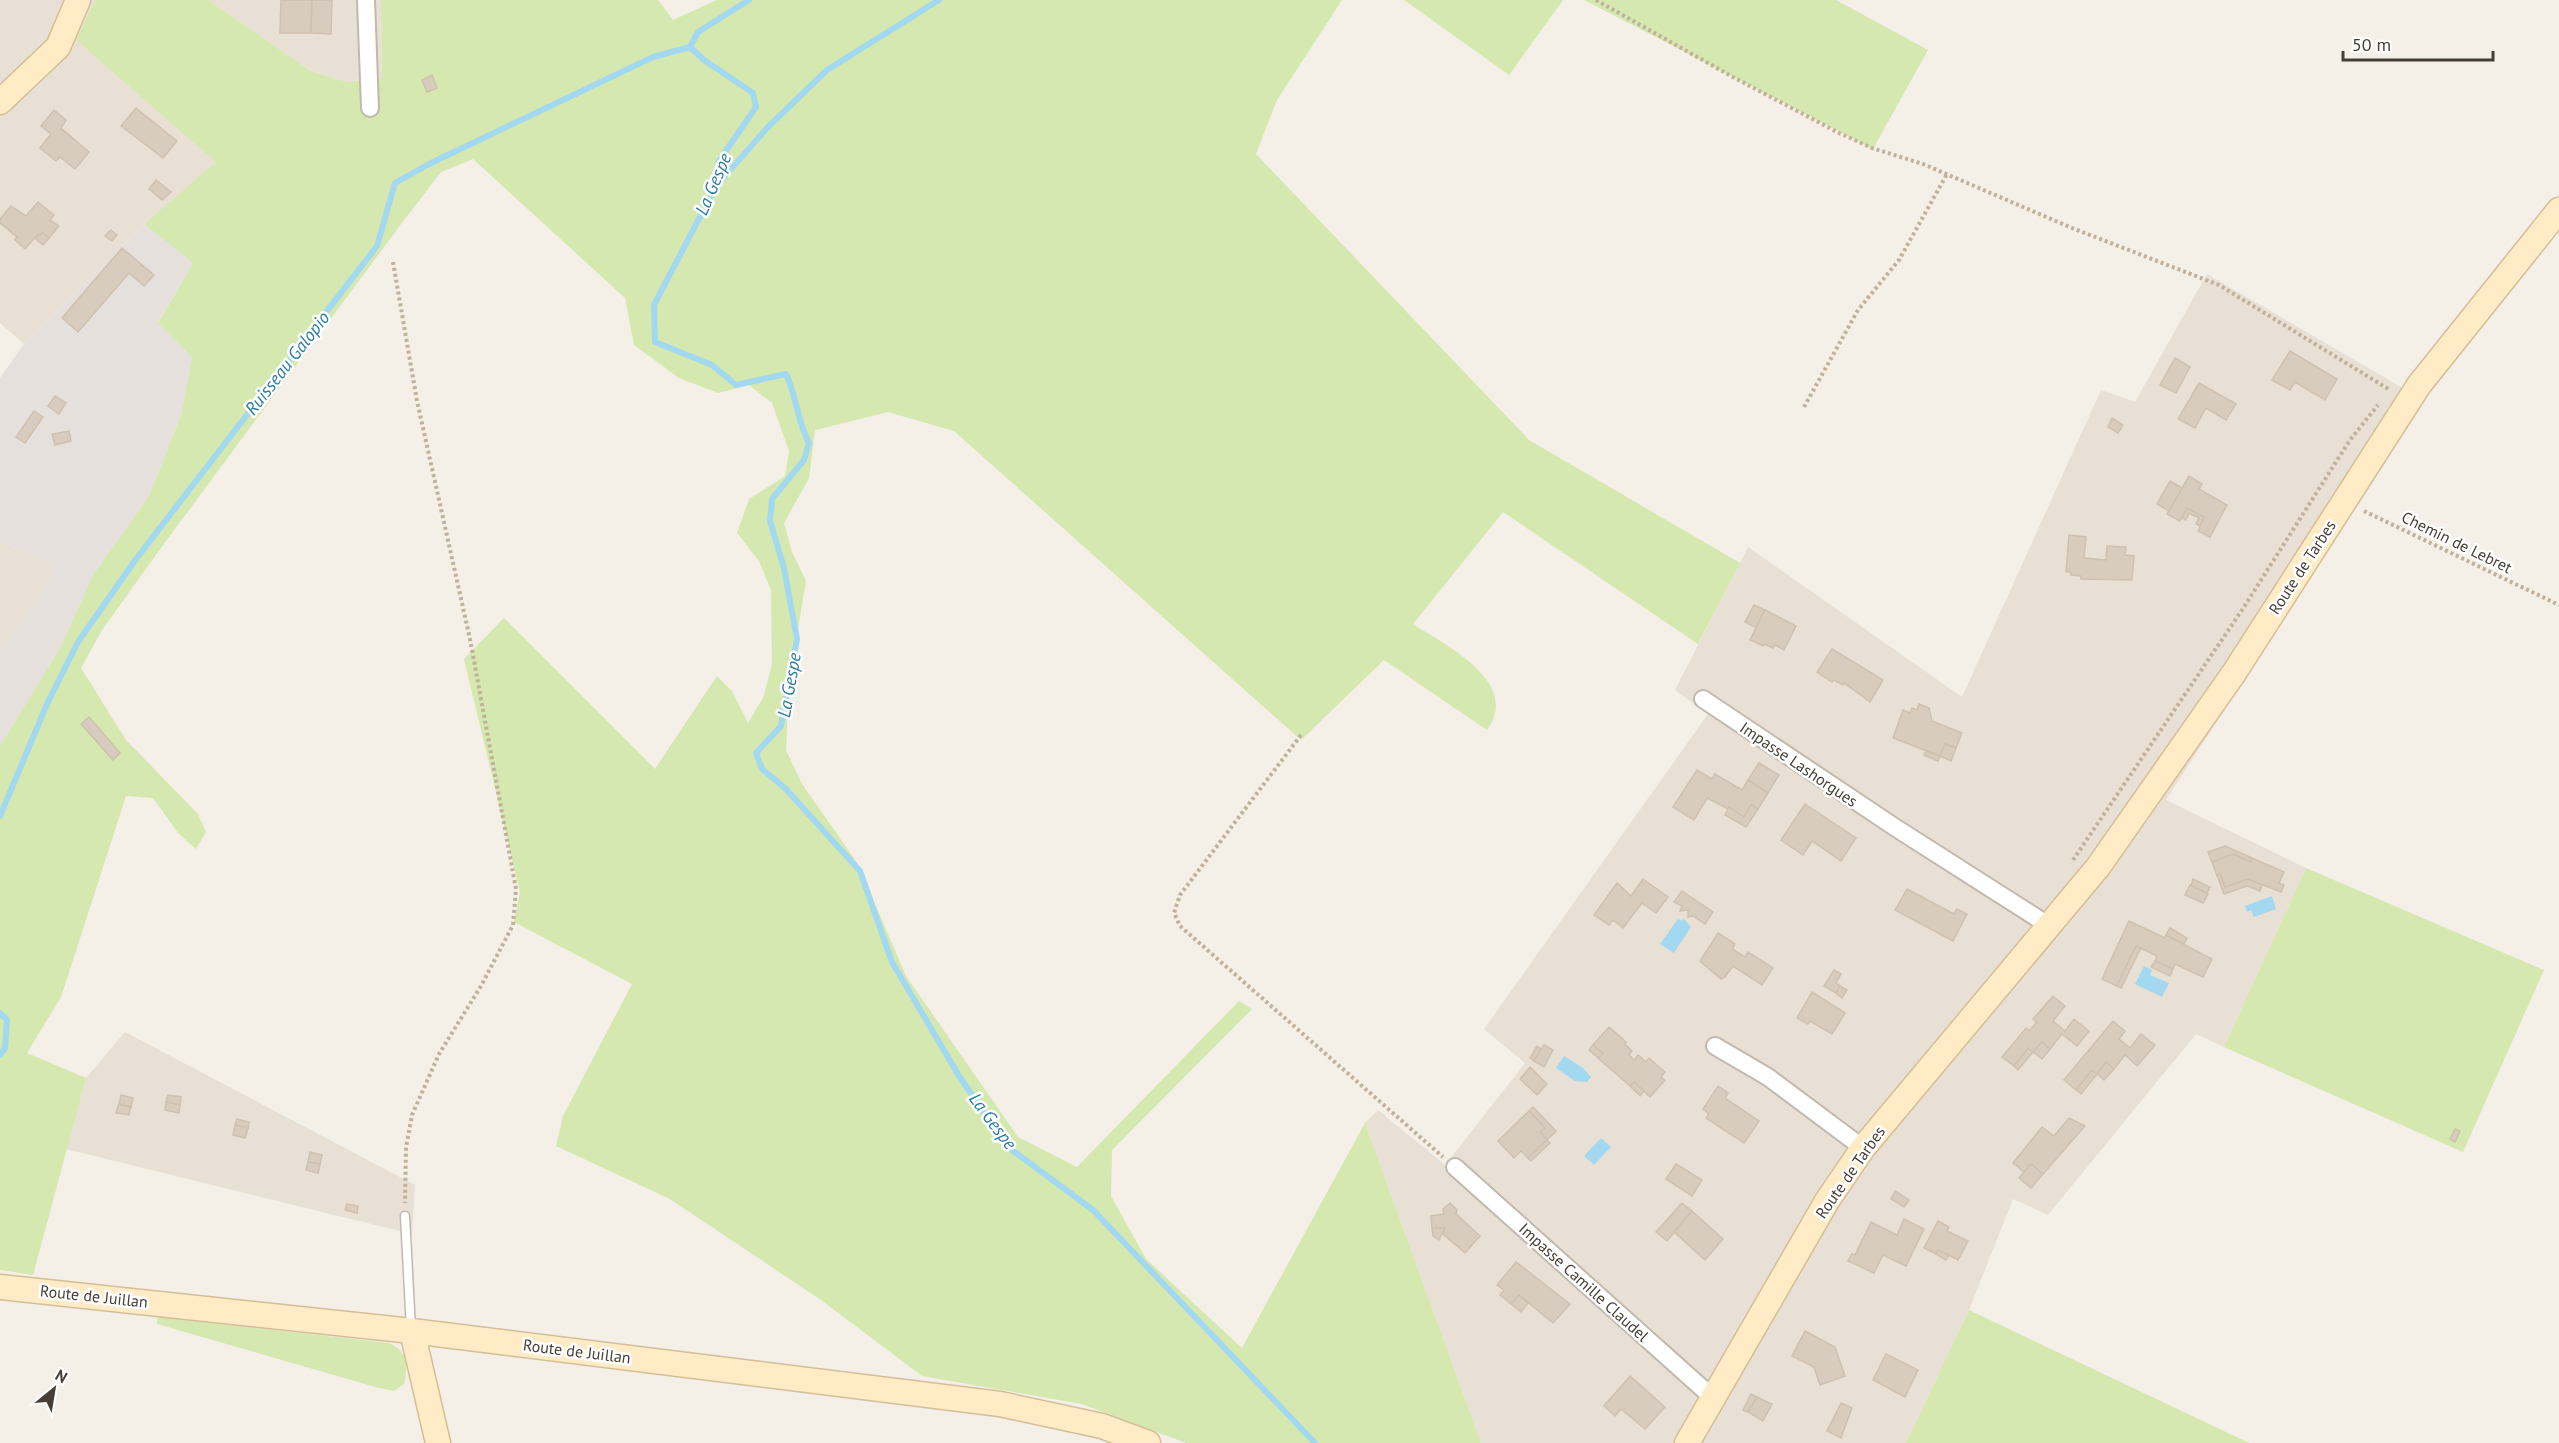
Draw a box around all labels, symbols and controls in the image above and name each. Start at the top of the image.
scale bar [2343,24,2493,62]
text: 50 m [2352,33,2391,56]
water label: La Gespe [690,149,737,219]
water label: Ruisseau Galopio [239,307,335,419]
street label: Chemin de Lebret [2398,507,2516,578]
street label: Route de Tarbes [2264,516,2340,618]
water label: La Gespe [772,650,806,719]
street label: Impasse Lashorgues [1736,717,1862,811]
water label: La Gespe [964,1088,1022,1155]
street label: Route de Tarbes [1811,1122,1889,1222]
street label: Impasse Camille Claudel [1515,1218,1653,1346]
street label: Route de Juillan [39,1280,149,1312]
street label: Route de Juillan [522,1334,632,1368]
north arrow [24,1359,84,1419]
text: N [52,1365,71,1387]

